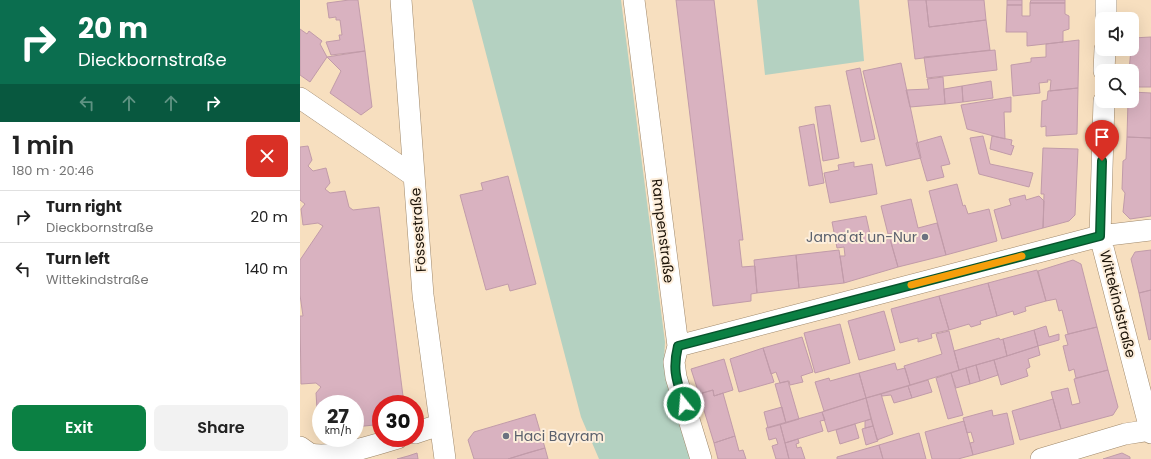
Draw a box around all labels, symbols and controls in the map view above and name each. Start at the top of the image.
text: 20 m [78,9,148,48]
map controls [1095,12,1139,108]
button: sound [1095,12,1139,56]
icon: right [12,16,64,68]
text: Dieckbornstraße [78,47,227,72]
button: search [1095,64,1139,108]
icon: left [76,92,98,114]
icon: ahead [118,92,140,114]
icon: ahead [160,92,182,114]
icon: right [202,92,224,114]
pin [1085,120,1119,161]
icon: arrive [1091,126,1113,148]
text: 1 min [12,129,74,162]
button: close [246,135,288,177]
text: 180 m · 20:46 [12,161,94,180]
street label: Rampenstraße [647,178,679,285]
street label: Fössestraße [405,187,431,273]
text: Turn right [46,196,122,217]
icon: right [12,206,34,228]
text: 20 m [250,206,288,227]
text: Dieckbornstraße [46,218,153,237]
place label: Jama'at un-Nur [806,227,917,247]
marker: Jama'at un-Nur [920,232,930,242]
text: Turn left [46,248,110,269]
street label: Wittekindstraße [1095,248,1141,360]
icon: left [12,258,34,280]
text: 140 m [245,258,288,279]
text: Wittekindstraße [46,270,148,289]
position arrow [663,383,705,425]
speed limit sign: 30 [372,395,424,447]
text: 27 [327,402,349,430]
button: Exit [12,405,146,451]
button: Share [154,405,288,451]
text: km/h [325,423,351,438]
place label: Haci Bayram [514,426,604,446]
marker: Haci Bayram [501,431,511,441]

